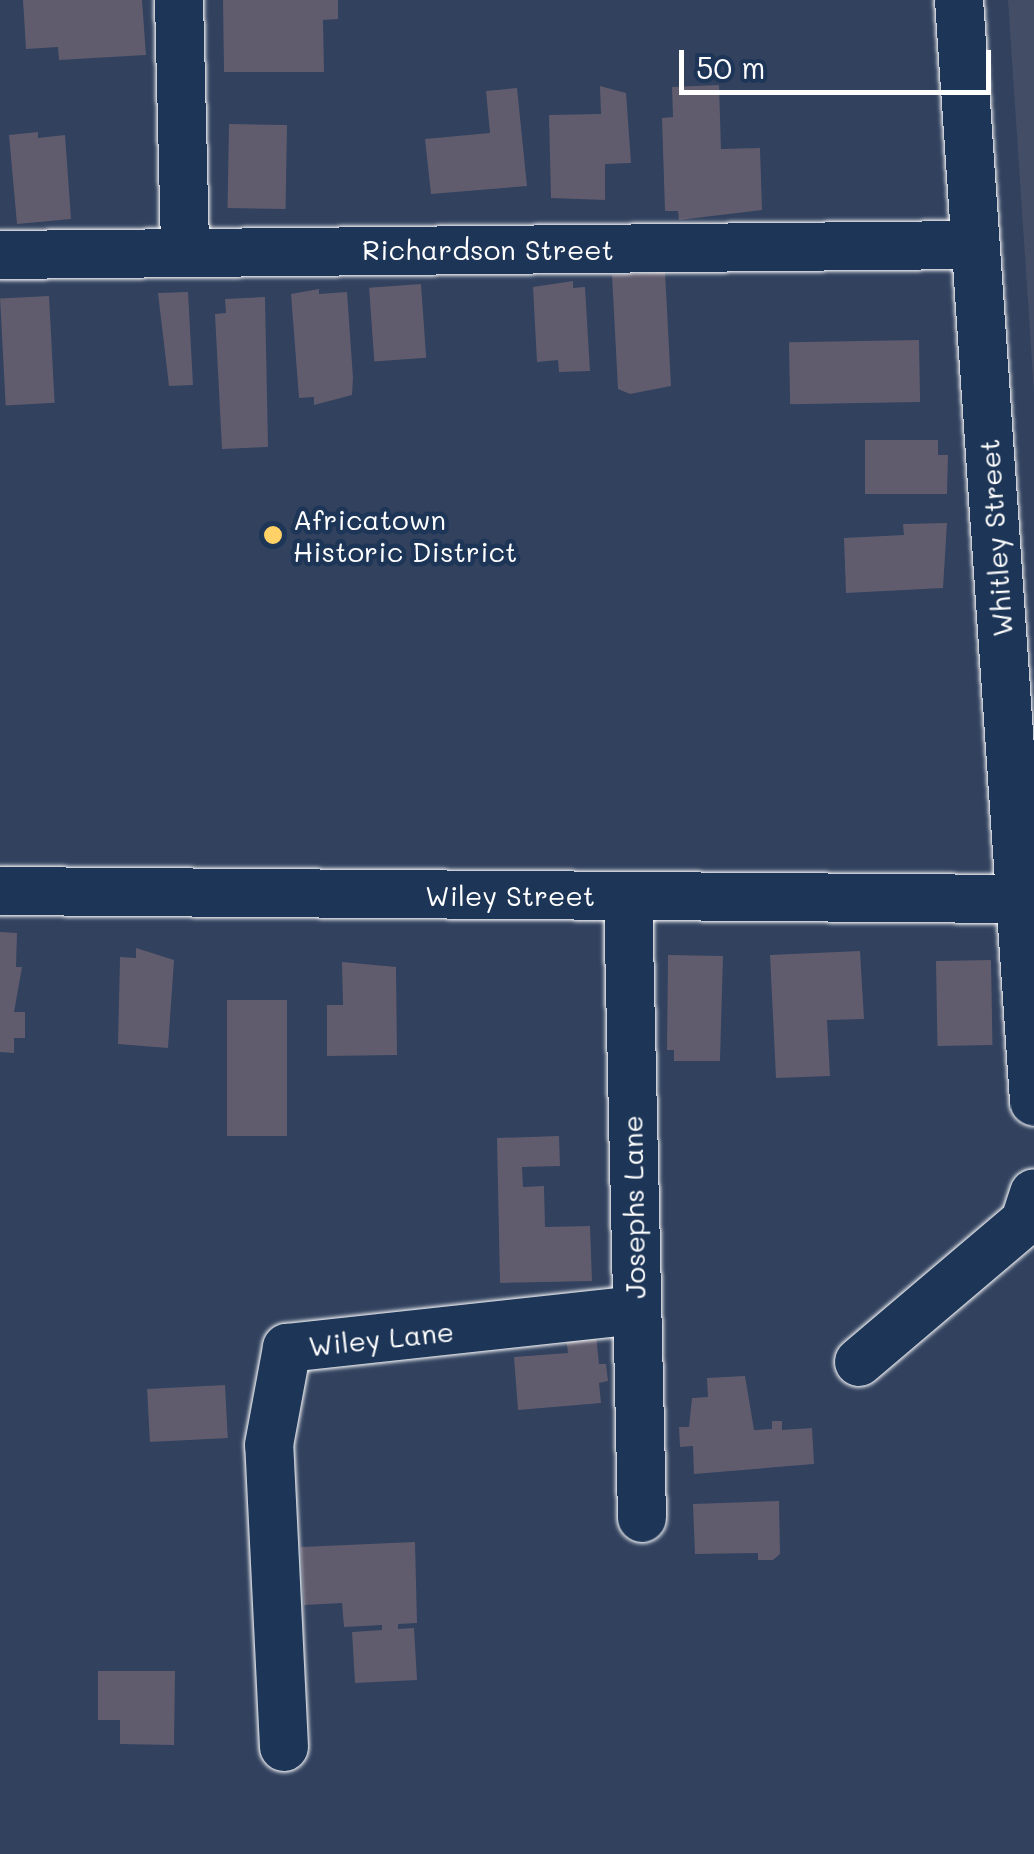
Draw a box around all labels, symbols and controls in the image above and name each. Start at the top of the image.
scale bar [684,30,996,92]
text: 50 m [696,47,766,87]
street label: Richardson Street [362,232,614,266]
street label: Whitley Street [971,438,1019,638]
place label: Africatown Historic District [293,502,517,568]
marker: Africatown Historic District [262,524,284,546]
street label: Wiley Street [425,878,595,912]
street label: Josephs Lane [615,1115,651,1299]
street label: Wiley Lane [307,1314,455,1362]

